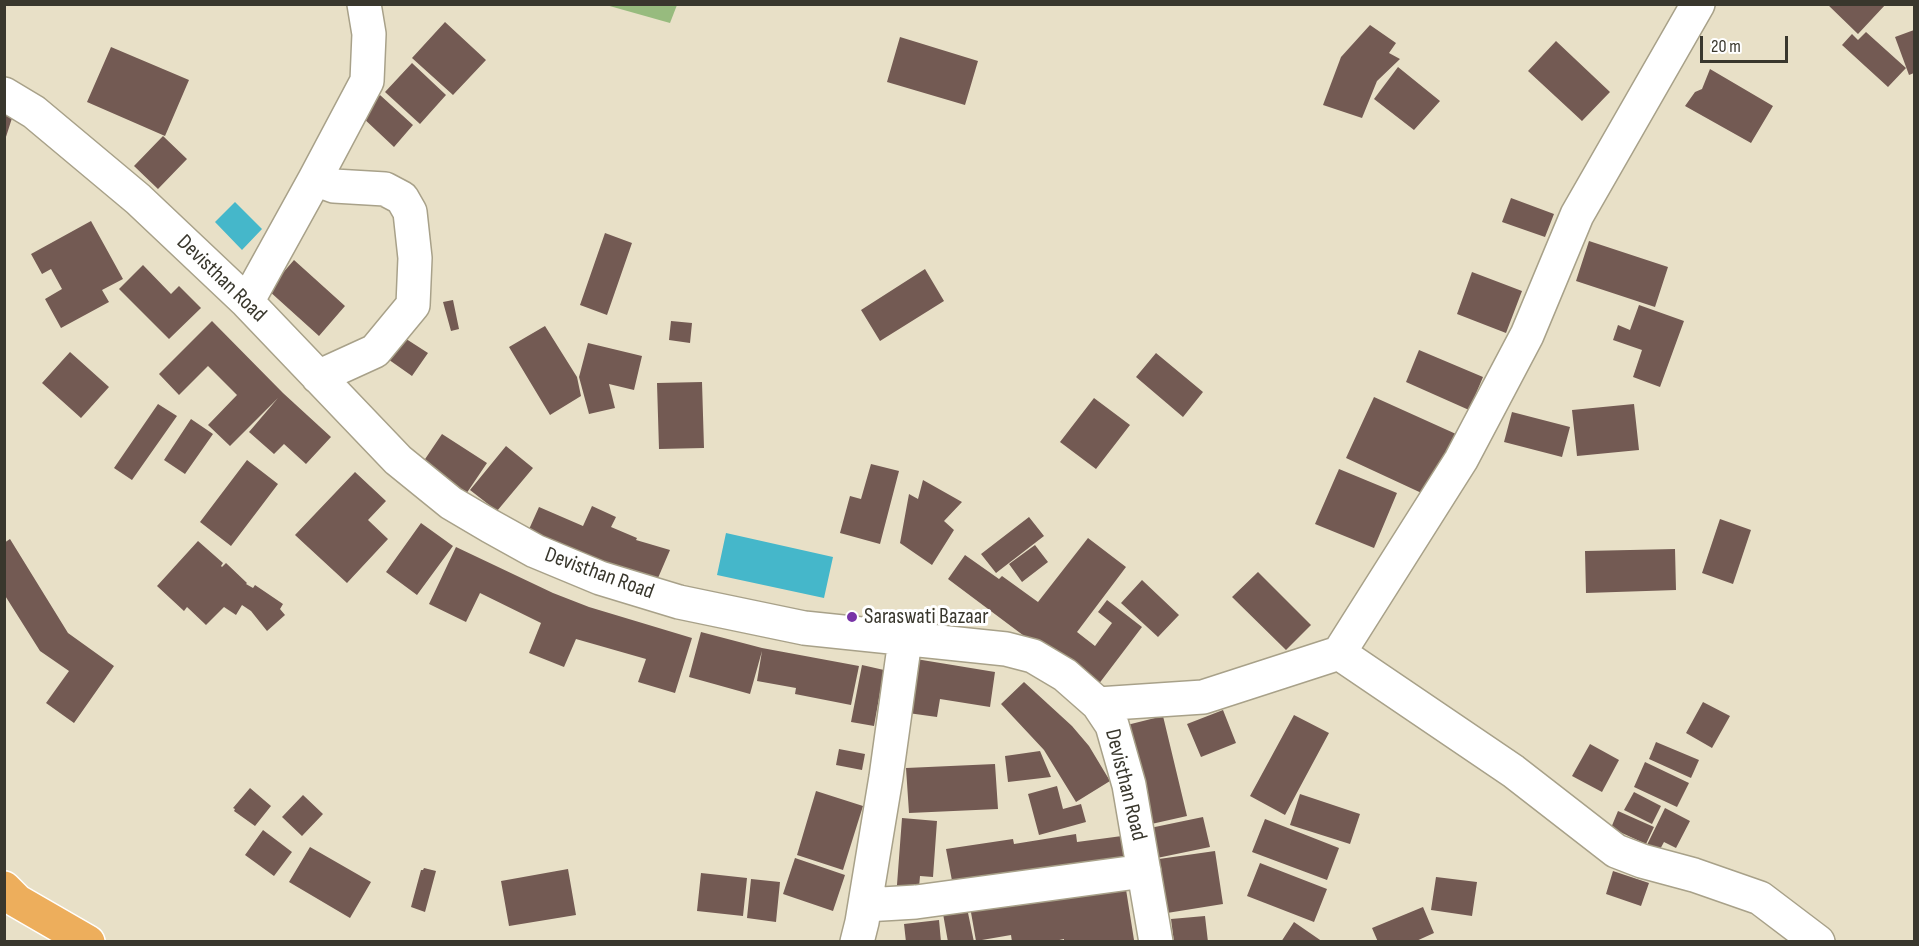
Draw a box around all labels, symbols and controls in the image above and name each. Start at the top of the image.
scale bar [1703,24,1792,62]
text: 20 m [1711,36,1741,57]
street label: Devisthan Road [171,230,271,328]
street label: Devisthan Road [541,542,657,606]
place label: Saraswati Bazaar [864,604,989,630]
marker: Saraswati Bazaar [845,610,859,624]
street label: Devisthan Road [1098,726,1152,844]

